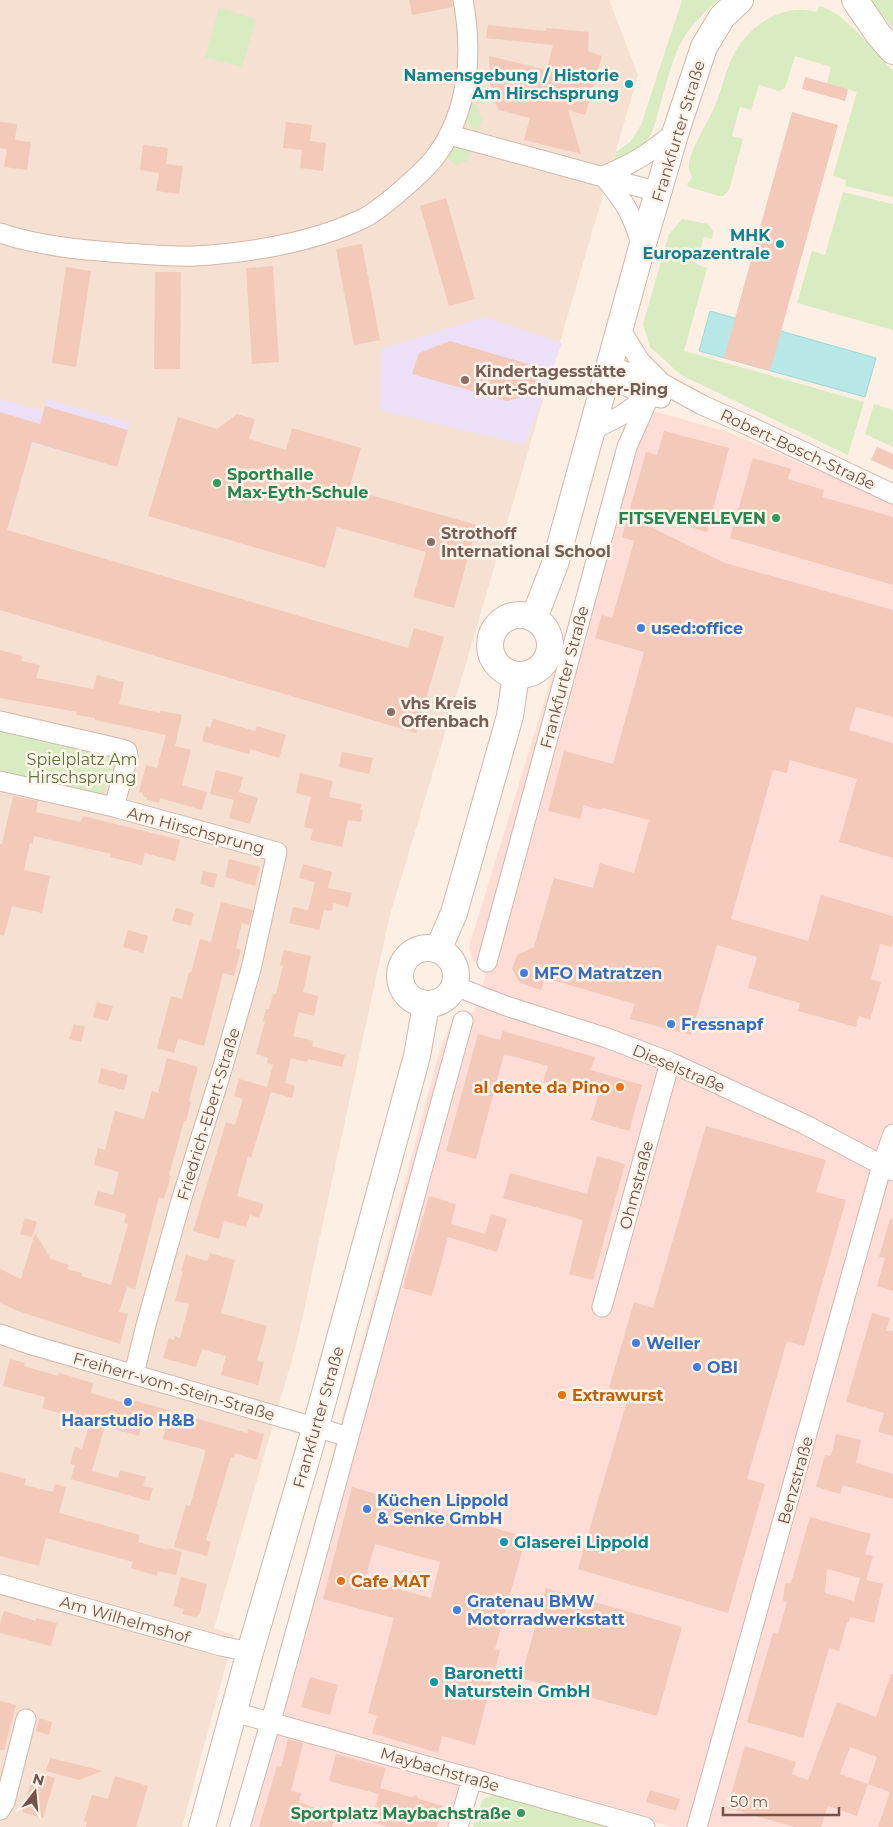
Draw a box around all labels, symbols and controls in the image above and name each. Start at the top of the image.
street label: Frankfurter Straße [648,58,709,204]
place label: Namensgebung / Historie Am Hirschsprung [404,66,619,103]
marker: Namensgebung / Historie Am Hirschsprung [623,78,635,90]
place label: MHK Europazentrale [643,226,771,263]
marker: MHK Europazentrale [774,238,786,250]
place label: Kindertagesstätte Kurt-Schumacher-Ring [475,362,668,399]
marker: Kindertagesstätte Kurt-Schumacher-Ring [459,374,471,386]
street label: Robert-Bosch-Straße [717,405,878,494]
place label: Sporthalle Max-Eyth-Schule [227,465,368,502]
marker: Sporthalle Max-Eyth-Schule [211,477,223,489]
place label: FITSEVENELEVEN [618,509,766,528]
marker: FITSEVENELEVEN [770,512,782,524]
place label: Strothoff International School [441,524,611,561]
marker: Strothoff International School [425,536,437,548]
street label: Frankfurter Straße [536,604,593,750]
place label: used:office [651,619,743,638]
marker: used:office [635,622,647,634]
place label: vhs Kreis Offenbach [400,694,489,731]
marker: vhs Kreis Offenbach [385,706,397,718]
park label: Spielplatz Am Hirschsprung [27,750,137,787]
street label: Am Hirschsprung [125,803,267,858]
place label: MFO Matratzen [534,964,662,983]
marker: MFO Matratzen [518,967,530,979]
place label: Fressnapf [681,1015,764,1034]
marker: Fressnapf [665,1018,677,1030]
street label: Friedrich-Ebert-Straße [173,1026,244,1203]
street label: Dieselstraße [630,1040,728,1097]
place label: al dente da Pino [474,1078,610,1097]
marker: al dente da Pino [614,1081,626,1093]
street label: Ohmstraße [616,1139,657,1232]
place label: Weller [646,1334,701,1353]
marker: Weller [630,1337,642,1349]
street label: Frankfurter Straße [289,1344,348,1490]
street label: Freiherr-vom-Stein-Straße [71,1349,277,1424]
place label: OBI [707,1358,738,1377]
marker: OBI [691,1361,703,1373]
place label: Extrawurst [572,1386,663,1405]
marker: Extrawurst [556,1389,568,1401]
marker: Haarstudio H&B [122,1396,134,1408]
place label: Haarstudio H&B [61,1411,195,1430]
street label: Benzstraße [774,1434,817,1526]
place label: Küchen Lippold & Senke GmbH [377,1491,509,1528]
marker: Küchen Lippold & Senke GmbH [361,1503,373,1515]
place label: Glaserei Lippold [514,1533,649,1552]
marker: Glaserei Lippold [498,1536,510,1548]
place label: Cafe MAT [351,1572,430,1591]
marker: Cafe MAT [335,1575,347,1587]
street label: Am Wilhelmshof [58,1592,193,1647]
place label: Gratenau BMW Motorradwerkstatt [467,1592,625,1629]
marker: Gratenau BMW Motorradwerkstatt [451,1604,463,1616]
place label: Baronetti Naturstein GmbH [444,1664,590,1701]
marker: Baronetti Naturstein GmbH [428,1676,440,1688]
street label: Maybachstraße [378,1743,502,1796]
north arrow [10,1767,60,1817]
text: N [31,1769,47,1790]
scale bar [723,1784,839,1816]
text: 50 m [730,1792,768,1811]
place label: Sportplatz Maybachstraße [291,1804,511,1823]
marker: Sportplatz Maybachstraße [515,1807,527,1819]

